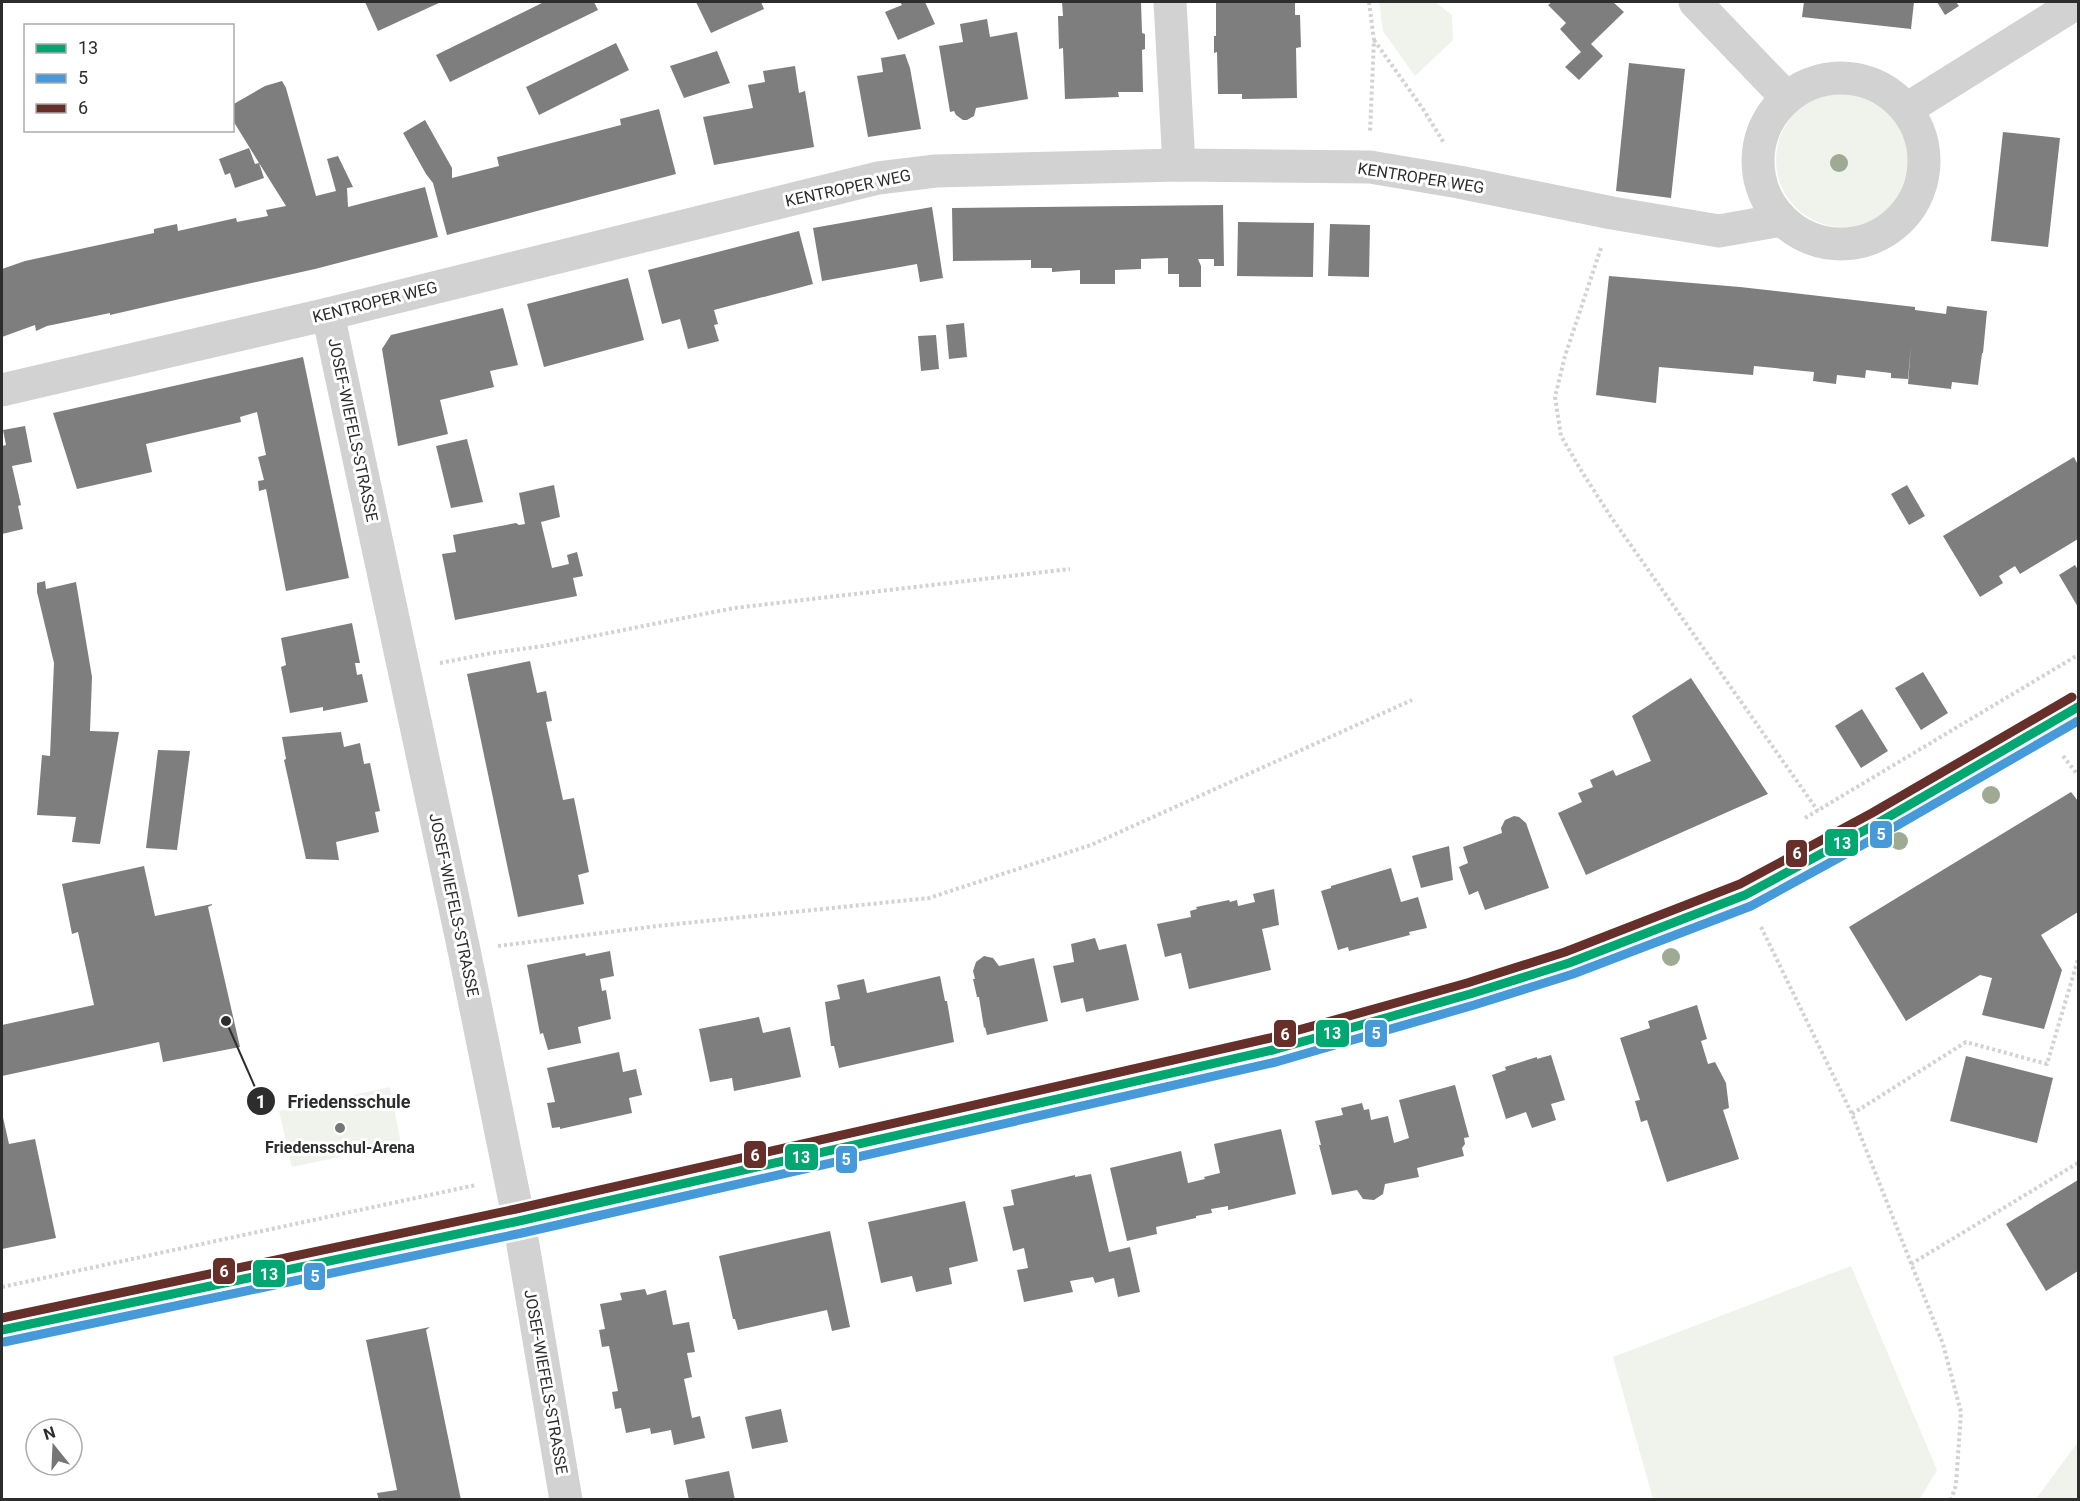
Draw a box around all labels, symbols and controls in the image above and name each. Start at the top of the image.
legend [24,24,234,132]
text: 13 [78,37,98,58]
text: 5 [78,67,88,88]
text: 6 [78,97,88,118]
street label: KENTROPER WEG [1356,159,1486,197]
street label: KENTROPER WEG [783,165,913,211]
street label: KENTROPER WEG [311,277,439,327]
street label: JOSEF-WIEFELS-STRASSE [324,336,382,524]
street label: JOSEF-WIEFELS-STRASSE [425,811,483,999]
line badge: 5 [1869,820,1893,849]
text: 5 [1876,825,1886,844]
line badge: 13 [1824,828,1859,857]
text: 13 [1833,834,1851,853]
line badge: 6 [1785,839,1808,868]
text: 6 [1792,844,1802,863]
line badge: 6 [1273,1019,1297,1048]
line badge: 13 [1315,1019,1350,1048]
line badge: 5 [1364,1019,1388,1048]
text: 13 [1323,1024,1341,1043]
text: 5 [1371,1024,1381,1043]
text: 6 [1280,1025,1290,1044]
callout: Friedensschule [246,1083,423,1119]
text: 1 [256,1091,266,1112]
text: Friedensschule [287,1091,411,1112]
marker: Friedensschul-Arena [333,1121,347,1135]
place label: Friedensschul-Arena [265,1138,415,1157]
line badge: 6 [743,1140,767,1169]
line badge: 13 [784,1143,819,1171]
line badge: 5 [835,1145,858,1174]
text: 6 [750,1146,760,1165]
text: 13 [792,1148,810,1167]
text: 5 [841,1150,851,1169]
line badge: 6 [212,1257,236,1285]
line badge: 13 [252,1259,286,1288]
text: 6 [219,1262,229,1281]
line badge: 5 [303,1262,326,1291]
text: 13 [260,1265,278,1284]
text: 5 [310,1267,320,1286]
street label: JOSEF-WIEFELS-STRASSE [520,1288,572,1476]
north arrow [24,1417,84,1477]
text: N [41,1422,58,1444]

